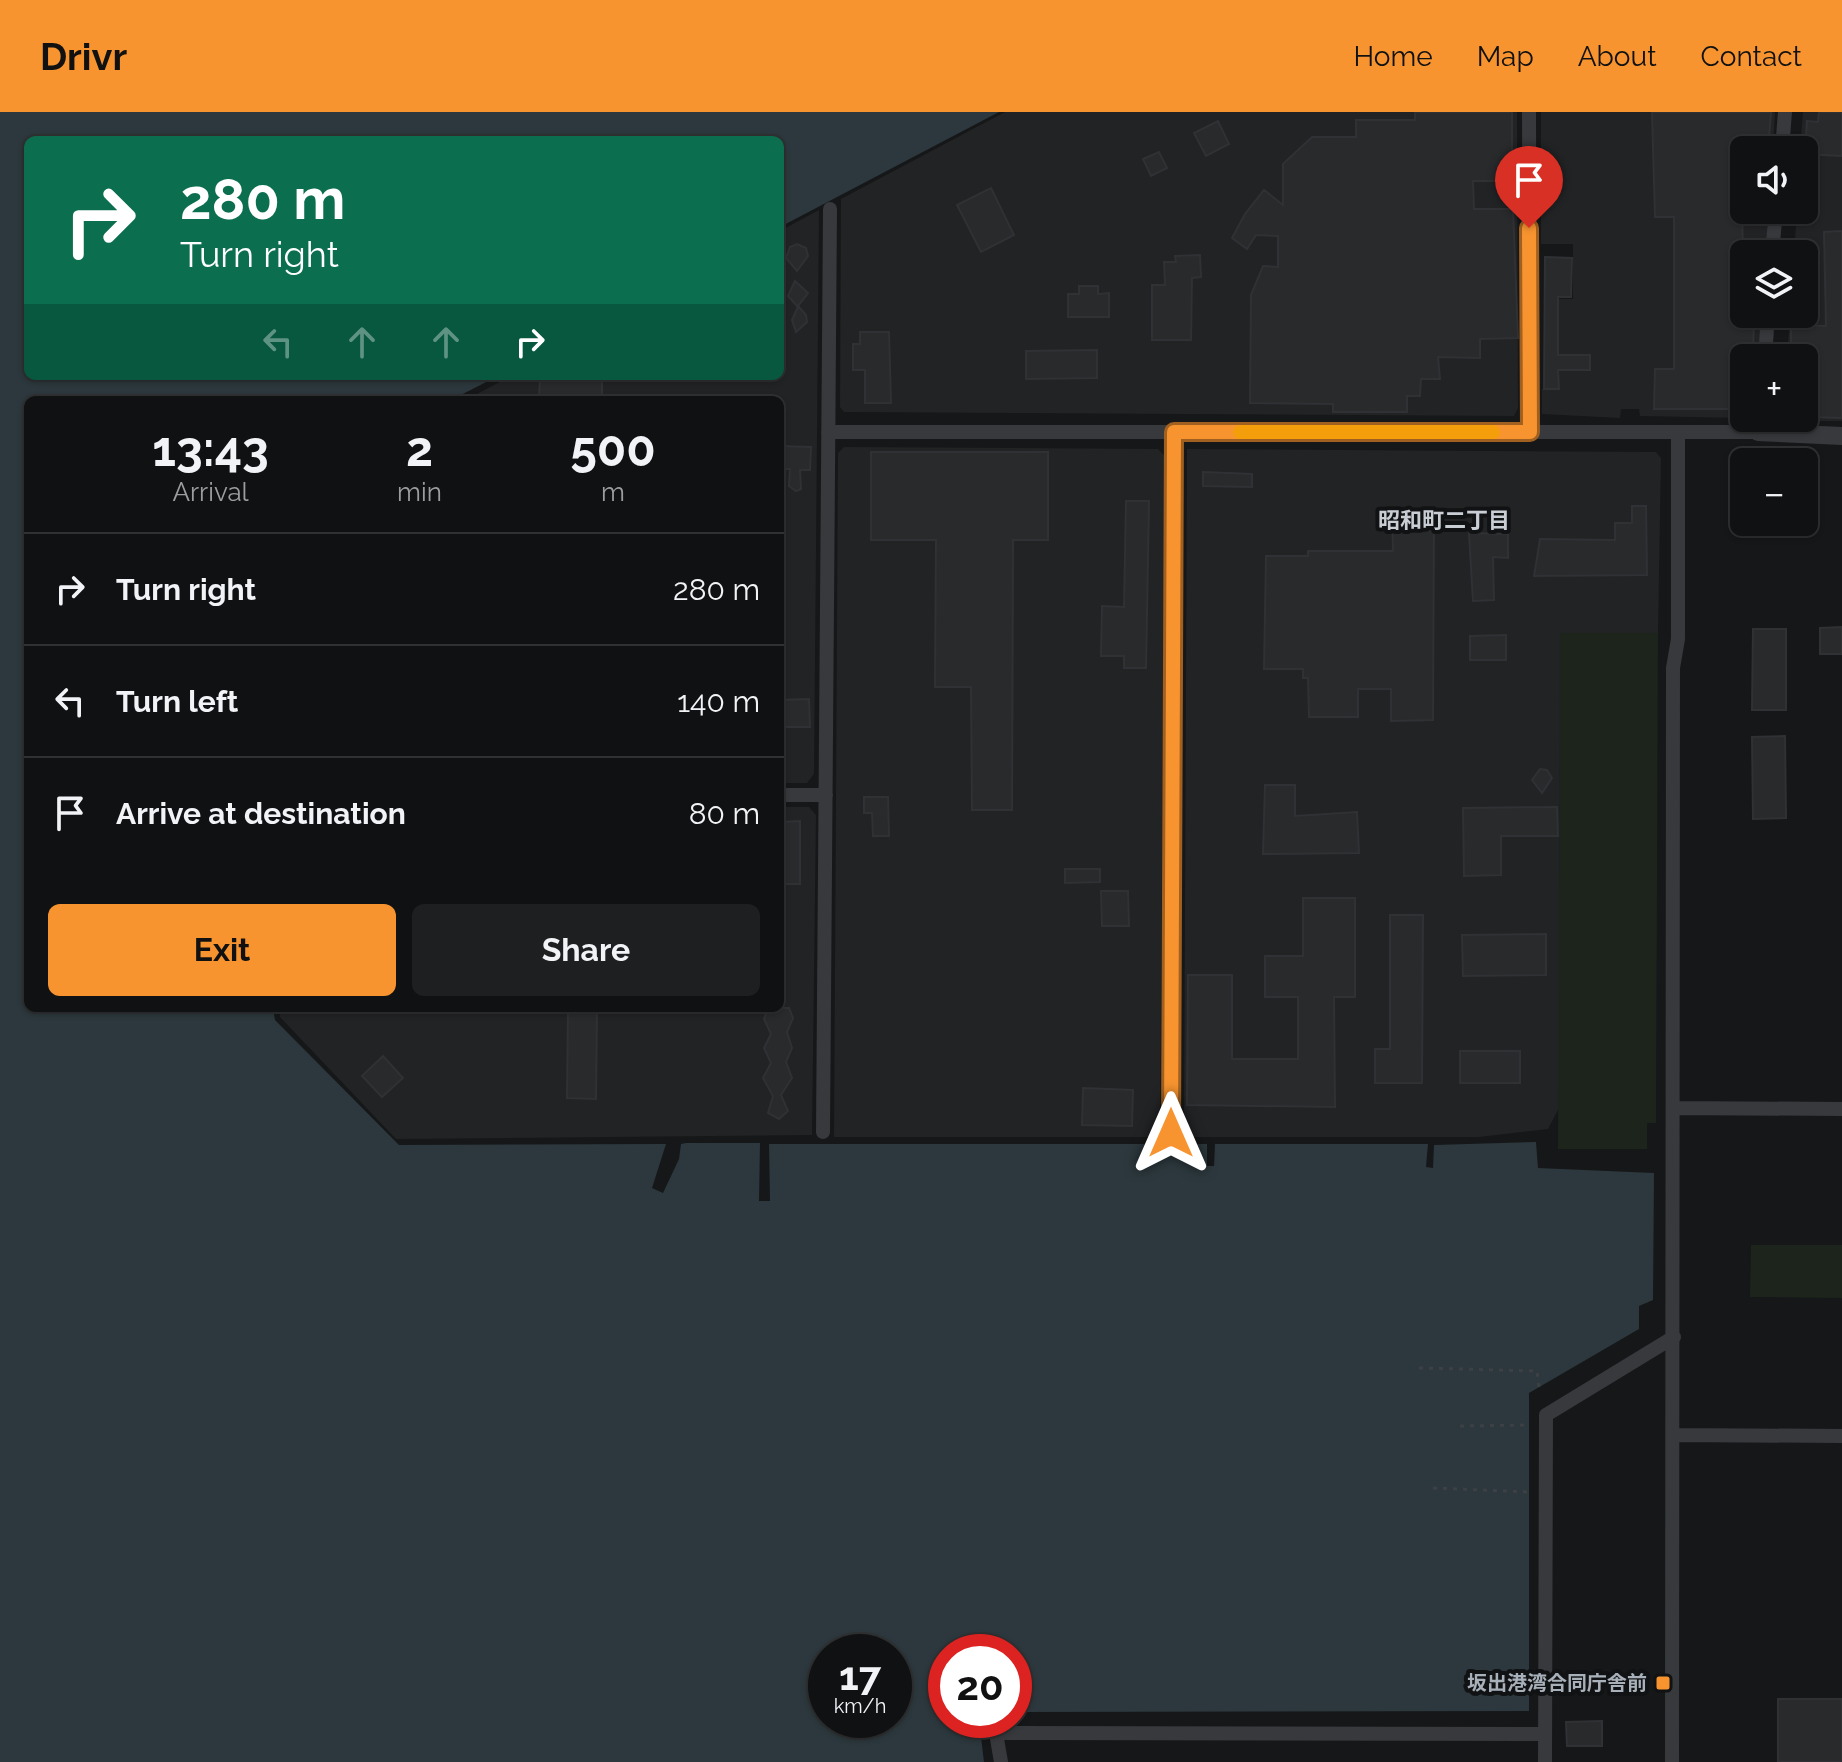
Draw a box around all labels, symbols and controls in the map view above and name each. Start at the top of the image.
text: Drivr [40,34,127,79]
text: Home [1353,40,1433,73]
text: Map [1477,40,1534,73]
text: About [1578,40,1657,73]
text: Contact [1701,40,1802,73]
map controls [1730,136,1818,536]
button: sound [1730,136,1818,224]
pin [1495,146,1563,228]
icon: arrive [1507,158,1551,202]
text: 280 m [180,166,345,232]
icon: right [48,168,152,272]
text: Turn right [180,233,339,275]
button: layers [1730,240,1818,328]
icon: left [256,320,300,364]
icon: ahead [340,320,384,364]
icon: ahead [424,320,468,364]
icon: right [508,320,552,364]
button: + [1730,344,1818,432]
text: 13:43 [152,421,269,477]
text: 2 [406,421,433,477]
text: 500 [570,421,656,477]
button: − [1730,448,1818,536]
text: Arrival [172,477,249,507]
text: min [397,477,442,507]
text: m [601,477,625,507]
district label: 昭和町二丁目 [1378,507,1510,533]
icon: right [48,567,92,611]
text: Turn right [116,572,256,607]
text: 280 m [673,572,760,607]
icon: left [48,679,92,723]
text: Turn left [116,684,238,719]
text: 140 m [677,684,760,719]
icon: arrive [48,791,92,835]
text: Arrive at destination [116,796,406,831]
text: 80 m [689,796,760,831]
button: Exit [48,904,396,996]
button: Share [412,904,760,996]
position arrow [1129,1091,1213,1175]
speed limit sign: 20 [928,1634,1032,1738]
text: 17 [839,1652,881,1699]
place label: 坂出港湾合同庁舎前 [1467,1671,1647,1695]
marker: 坂出港湾合同庁舎前 [1654,1674,1672,1692]
text: km/h [834,1694,886,1718]

